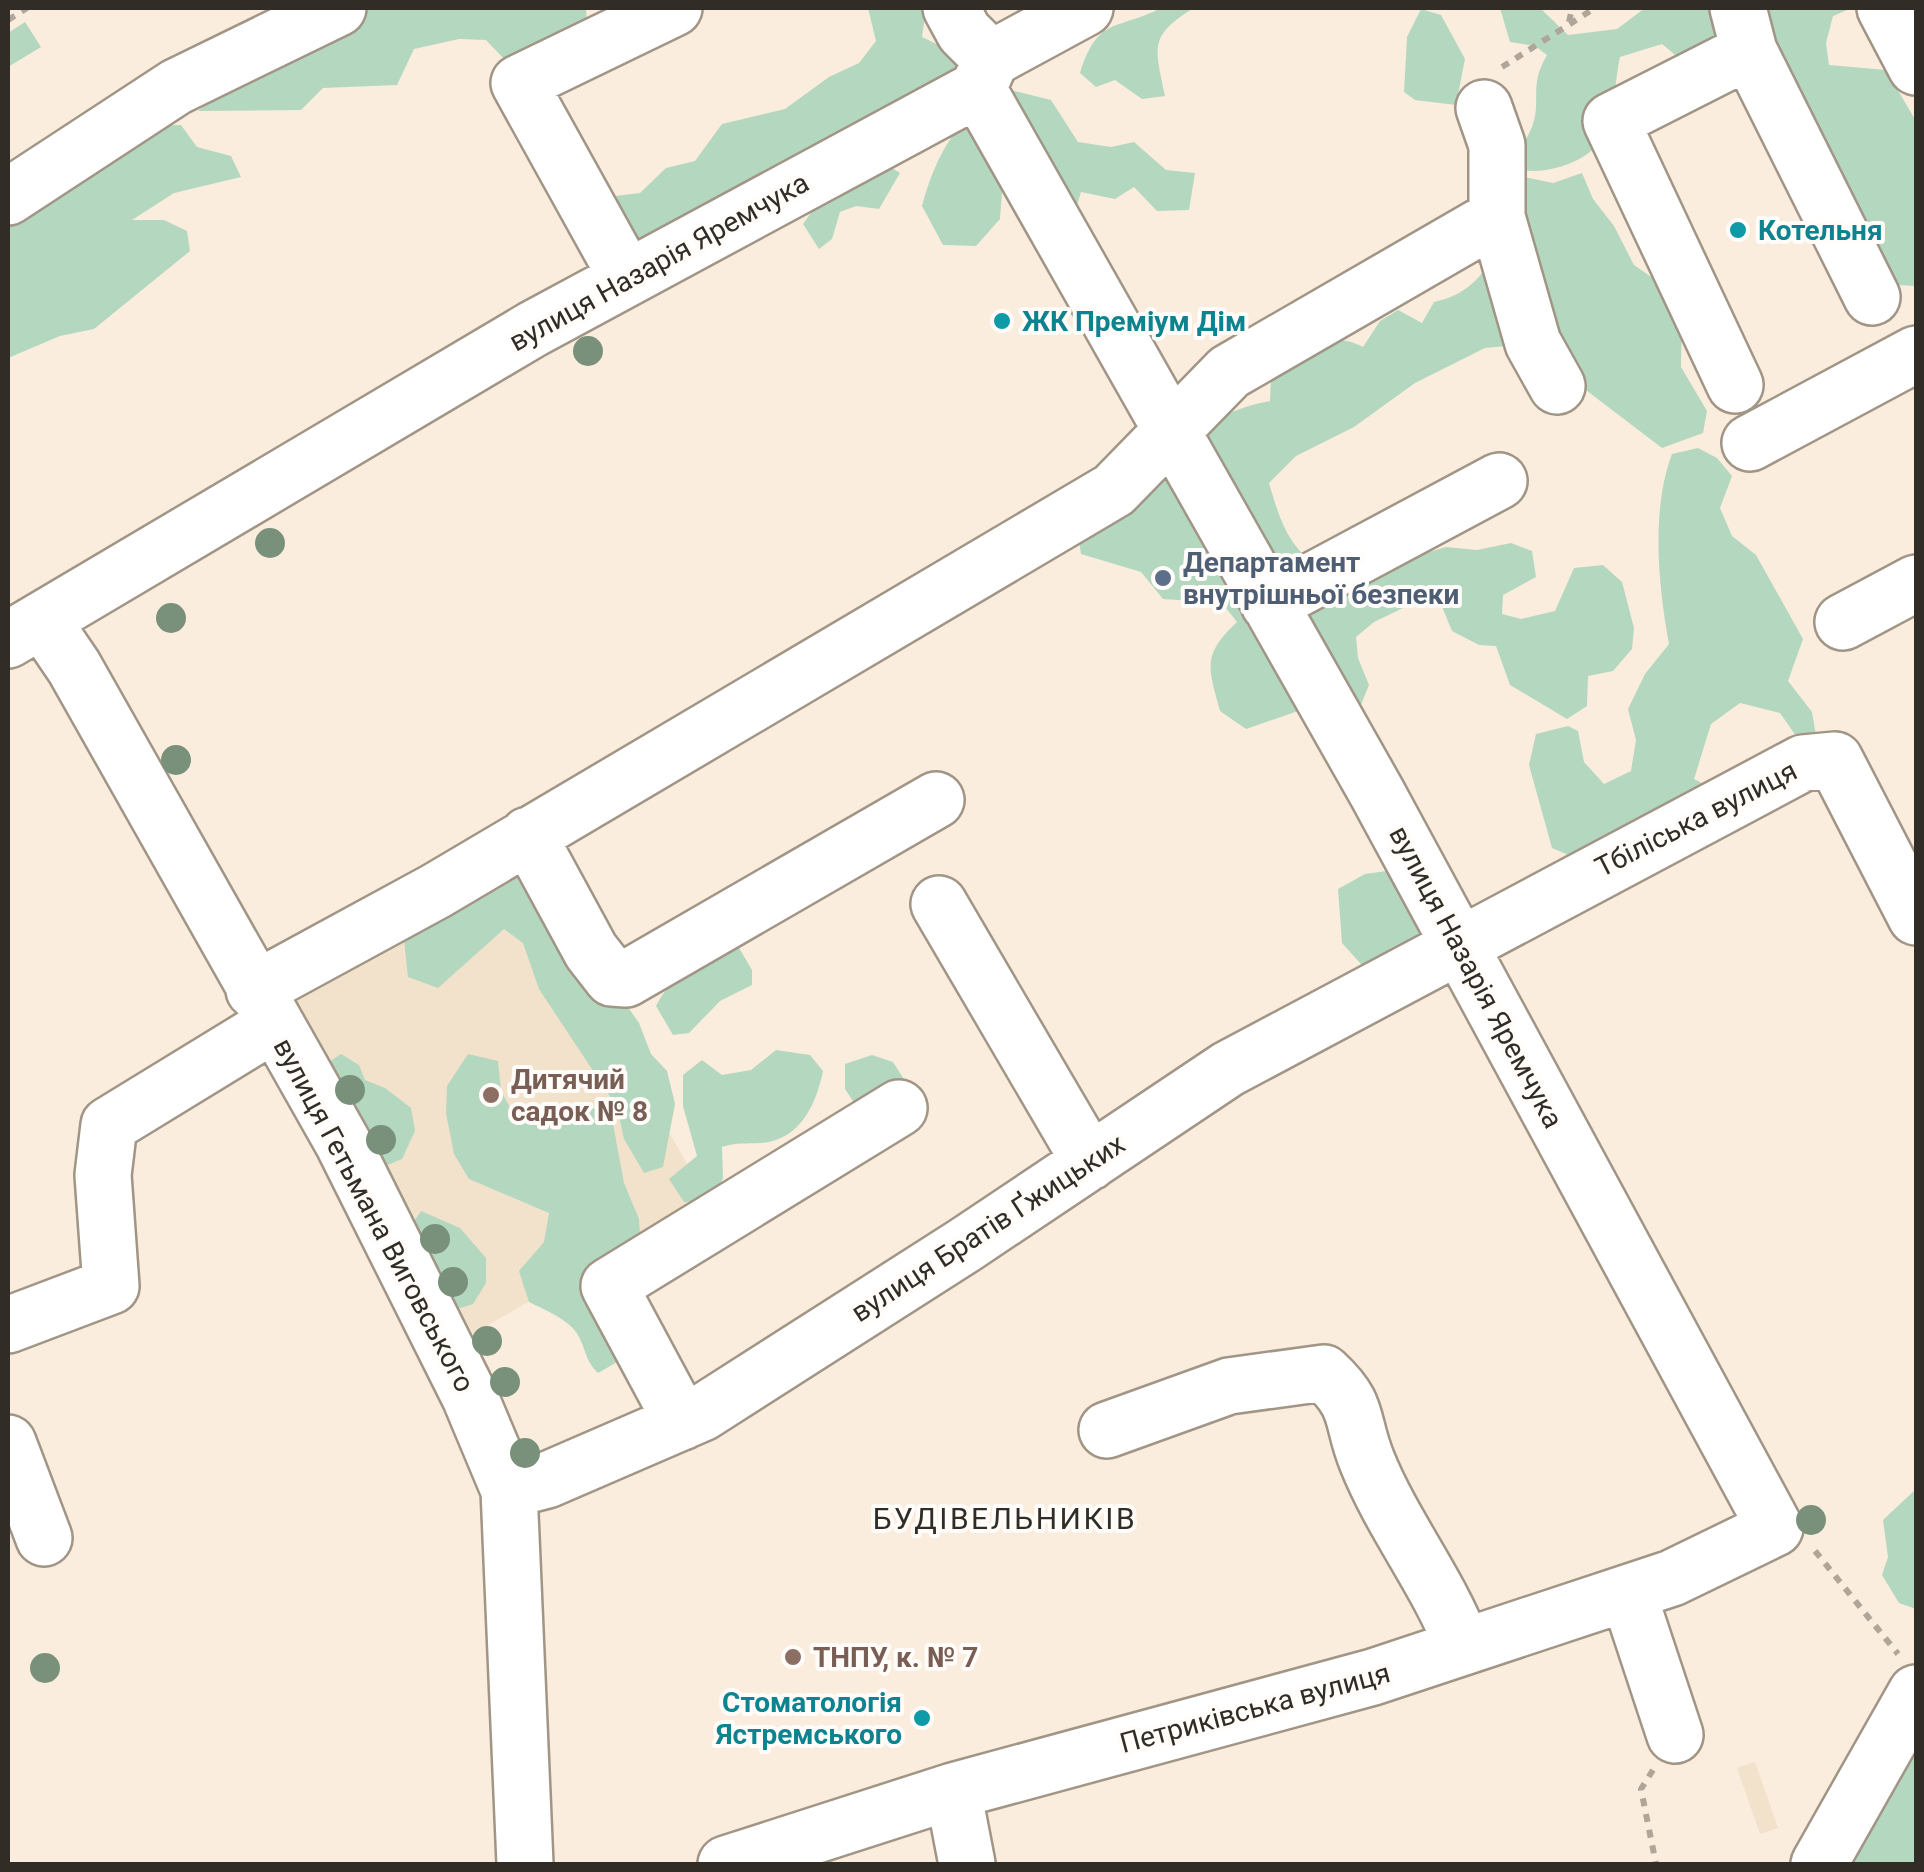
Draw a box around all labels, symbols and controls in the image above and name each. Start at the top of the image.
street label: вулиця Назарія Яремчука [503,166,815,358]
place label: Котельня [1758,214,1883,247]
marker: Котельня [1727,219,1749,241]
place label: ЖК Преміум Дім [1022,305,1246,338]
marker: ЖК Преміум Дім [991,310,1013,332]
place label: Департамент внутрішньої безпеки [1183,546,1459,611]
marker: Департамент внутрішньої безпеки [1152,567,1174,589]
street label: Тбіліська вулиця [1590,754,1802,884]
street label: вулиця Назарія Яремчука [1382,820,1570,1134]
street label: вулиця Гетьмана Виговського [267,1032,481,1398]
place label: Дитячий садок № 8 [511,1063,648,1128]
marker: Дитячий садок № 8 [480,1084,502,1106]
street label: вулиця Братів Ґжицьких [845,1127,1131,1329]
district label: БУДІВЕЛЬНИКІВ [873,1501,1137,1536]
place label: ТНПУ, к. № 7 [813,1641,978,1674]
marker: ТНПУ, к. № 7 [782,1646,804,1668]
street label: Петриківська вулиця [1116,1656,1394,1760]
place label: Стоматологія Ястремського [715,1686,902,1751]
marker: Стоматологія Ястремського [911,1707,933,1729]

